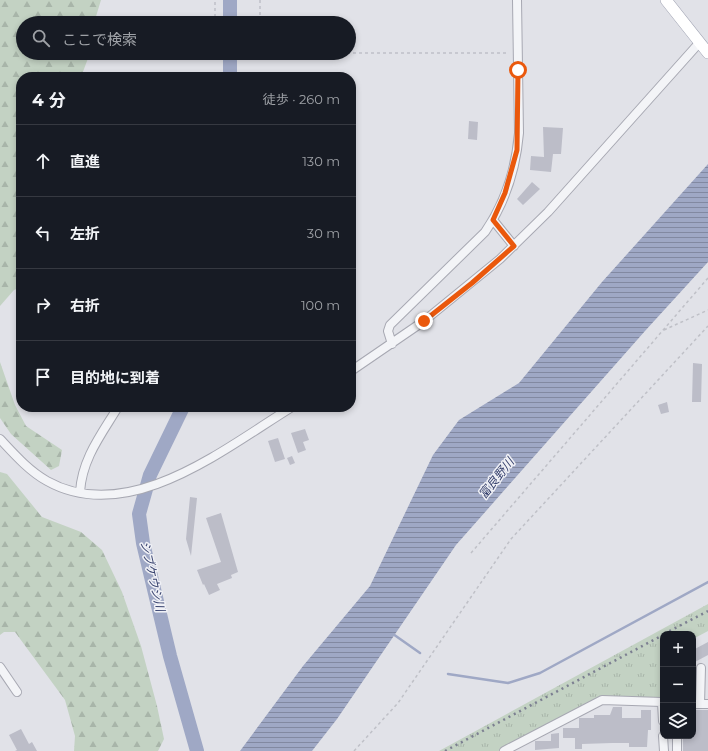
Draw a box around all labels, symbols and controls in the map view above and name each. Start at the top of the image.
search box [16,16,356,60]
icon: search [30,27,52,49]
text: ここで検索 [62,30,137,49]
route start [509,61,527,79]
text: 4 分 [32,90,66,110]
text: 徒歩 · 260 m [263,91,340,107]
icon: ahead [32,150,54,172]
text: 直進 [70,152,100,171]
text: 130 m [302,153,340,169]
icon: left [32,222,54,244]
text: 左折 [70,224,100,243]
text: 30 m [307,225,340,241]
icon: right [32,294,54,316]
text: 右折 [70,296,100,315]
text: 100 m [301,297,340,313]
route end [415,312,433,330]
icon: arrive [32,366,54,388]
text: 目的地に到着 [70,368,160,387]
water label: 富良野川 [475,453,518,501]
water label: シブケウシ川 [138,539,169,615]
map controls [660,631,696,739]
button: + [660,631,696,667]
button: − [660,667,696,703]
button: layers [660,703,696,739]

